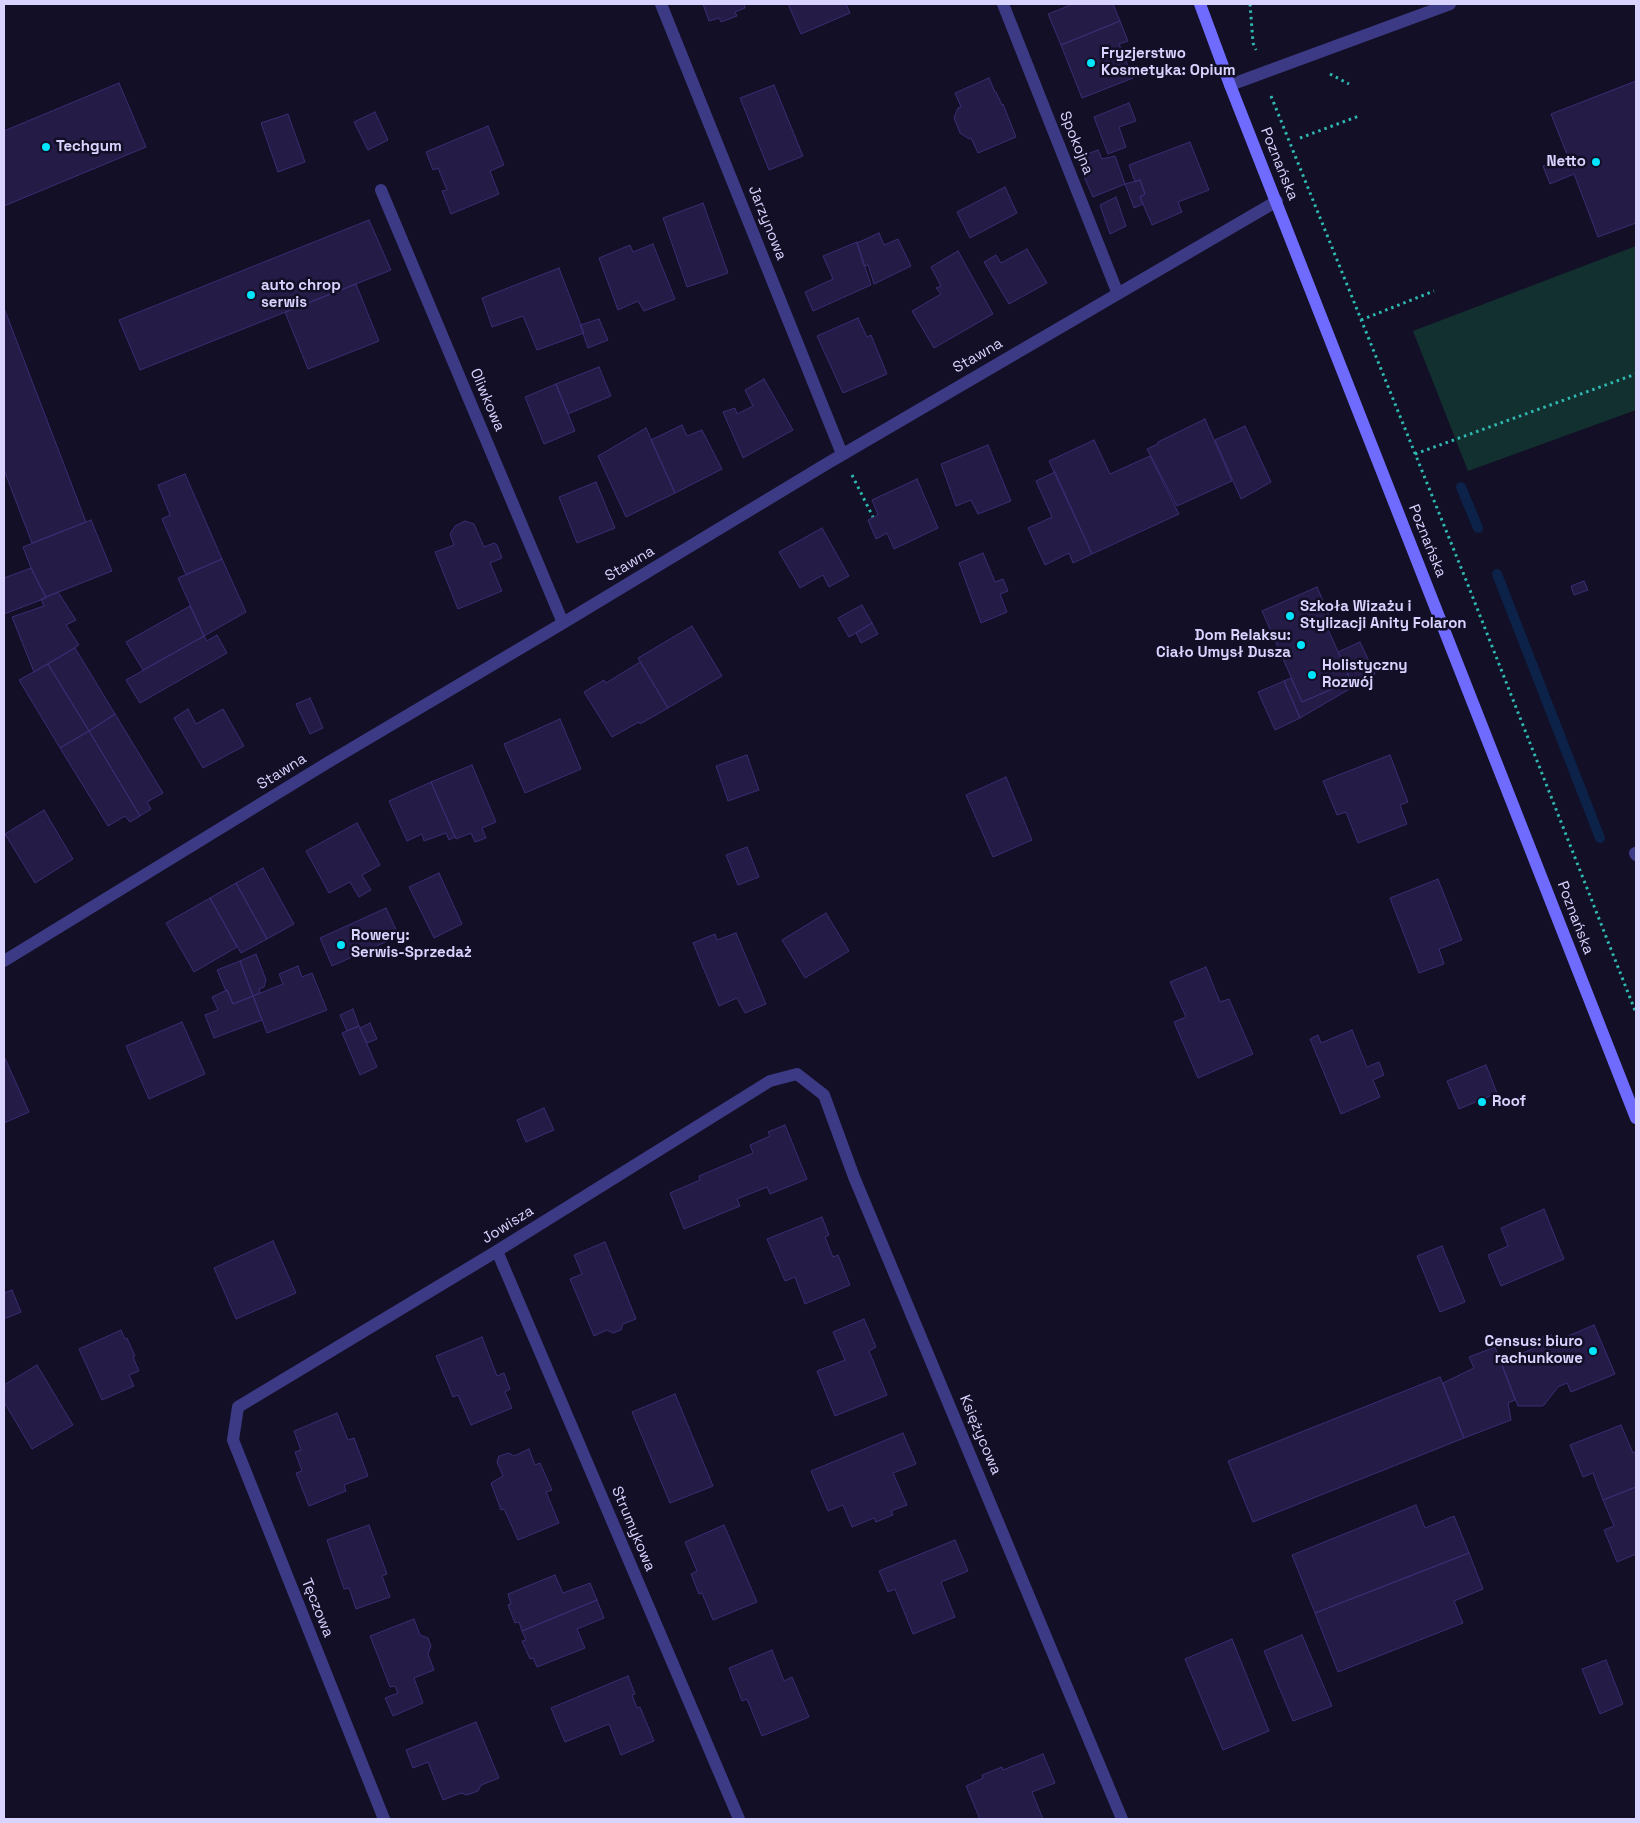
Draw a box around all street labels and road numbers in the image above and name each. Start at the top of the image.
street label: Spokojna [1055,109,1097,177]
street label: Poznańska [1256,125,1302,203]
street label: Jarzynowa [744,183,790,263]
street label: Stawna [950,335,1006,377]
street label: Oliwkowa [466,366,508,434]
street label: Poznańska [1404,502,1450,580]
street label: Stawna [602,542,658,586]
street label: Stawna [254,750,310,794]
street label: Poznańska [1553,879,1597,957]
street label: Jowisza [479,1202,537,1248]
street label: Księżycowa [955,1392,1005,1478]
street label: Strumykowa [607,1484,659,1574]
street label: Tęczowa [297,1576,337,1640]

